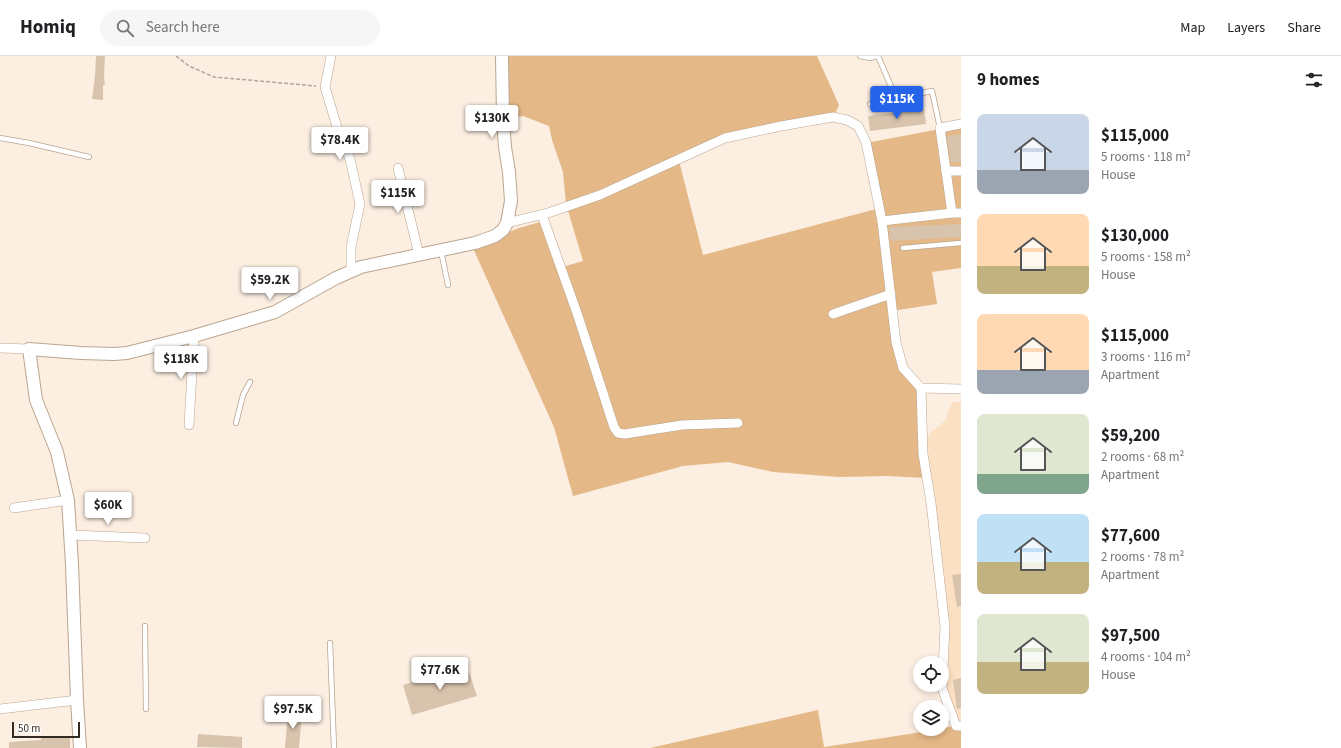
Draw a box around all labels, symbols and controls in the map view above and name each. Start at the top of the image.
search box [100,10,380,46]
text: Homiq [20,14,76,41]
icon: search [114,17,136,39]
text: Search here [146,17,220,38]
text: Map [1180,18,1205,38]
text: Layers [1227,18,1265,38]
text: Share [1287,18,1321,38]
text: 9 homes [977,68,1039,92]
icon: filters [1303,69,1325,91]
pin: $115K [869,86,925,120]
text: $115K [879,90,915,108]
pin: $130K [464,105,520,139]
text: $130K [474,109,510,127]
text: $115,000 [1101,124,1169,148]
pin: $78.4K [307,127,373,161]
icon: home [1009,130,1057,178]
text: $78.4K [320,131,360,149]
text: 5 rooms · 118 m² [1101,148,1191,166]
text: House [1101,166,1136,184]
pin: $115K [370,180,426,214]
text: $115K [380,184,416,202]
text: $130,000 [1101,224,1169,248]
icon: home [1009,230,1057,278]
text: 5 rooms · 158 m² [1101,248,1191,266]
text: House [1101,266,1136,284]
pin: $59.2K [237,267,303,301]
text: $59.2K [250,271,290,289]
text: $115,000 [1101,324,1169,348]
icon: home [1009,330,1057,378]
pin: $118K [153,346,209,380]
text: 3 rooms · 116 m² [1101,348,1191,366]
text: $118K [163,350,199,368]
text: Apartment [1101,366,1159,384]
text: $59,200 [1101,424,1160,448]
icon: home [1009,430,1057,478]
text: 2 rooms · 68 m² [1101,448,1184,466]
text: Apartment [1101,466,1159,484]
pin: $60K [84,492,132,526]
text: $60K [94,496,122,514]
text: $77,600 [1101,524,1160,548]
icon: home [1009,530,1057,578]
text: 2 rooms · 78 m² [1101,548,1184,566]
text: Apartment [1101,566,1159,584]
text: $97,500 [1101,624,1160,648]
icon: home [1009,630,1057,678]
text: 4 rooms · 104 m² [1101,648,1191,666]
map controls [913,656,949,736]
button: locate [913,656,949,692]
pin: $77.6K [407,657,473,691]
text: $77.6K [420,661,460,679]
text: House [1101,666,1136,684]
pin: $97.5K [260,696,326,730]
text: $97.5K [273,700,313,718]
button: layers [913,700,949,736]
scale bar [12,720,80,739]
text: 50 m [18,721,40,736]

